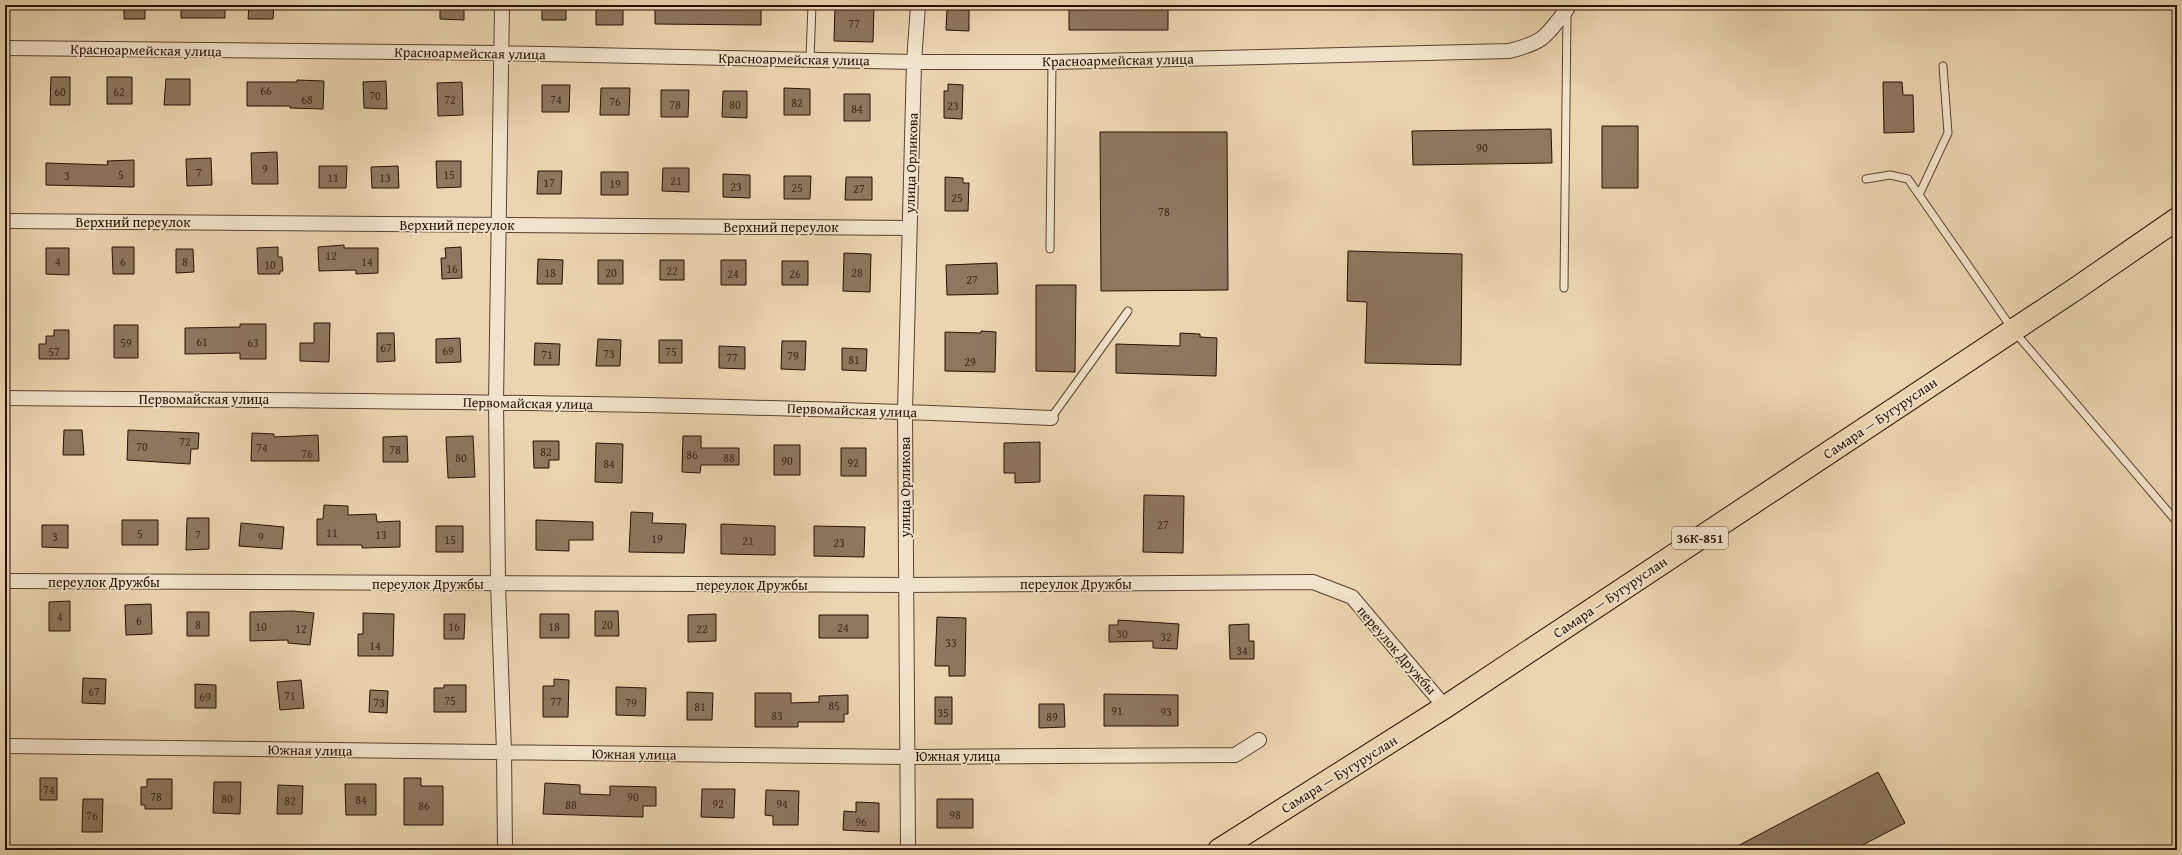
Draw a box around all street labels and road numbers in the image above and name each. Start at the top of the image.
street label: Красноармейская улица [70,39,222,61]
street label: Красноармейская улица [394,42,546,64]
street label: Красноармейская улица [718,48,870,70]
street label: Красноармейская улица [1042,49,1194,71]
street label: улица Орликова [899,112,923,215]
street label: Верхний переулок [76,212,191,232]
street label: Верхний переулок [400,215,515,235]
street label: Верхний переулок [724,217,839,237]
street label: Самара — Бугуруслан [1819,372,1941,464]
street label: Первомайская улица [139,389,269,409]
street label: Первомайская улица [463,392,594,414]
street label: Первомайская улица [787,398,918,422]
street label: улица Орликова [895,436,915,538]
road number: 36К-851 [1672,527,1728,549]
street label: Самара — Бугуруслан [1549,551,1671,643]
street label: переулок Дружбы [48,572,160,592]
street label: переулок Дружбы [372,574,484,594]
street label: переулок Дружбы [1020,574,1132,594]
street label: переулок Дружбы [696,575,808,595]
street label: переулок Дружбы [1353,601,1441,699]
street label: Самара — Бугуруслан [1277,730,1401,818]
street label: Южная улица [267,739,353,761]
street label: Южная улица [591,743,677,765]
street label: Южная улица [916,746,1001,766]

